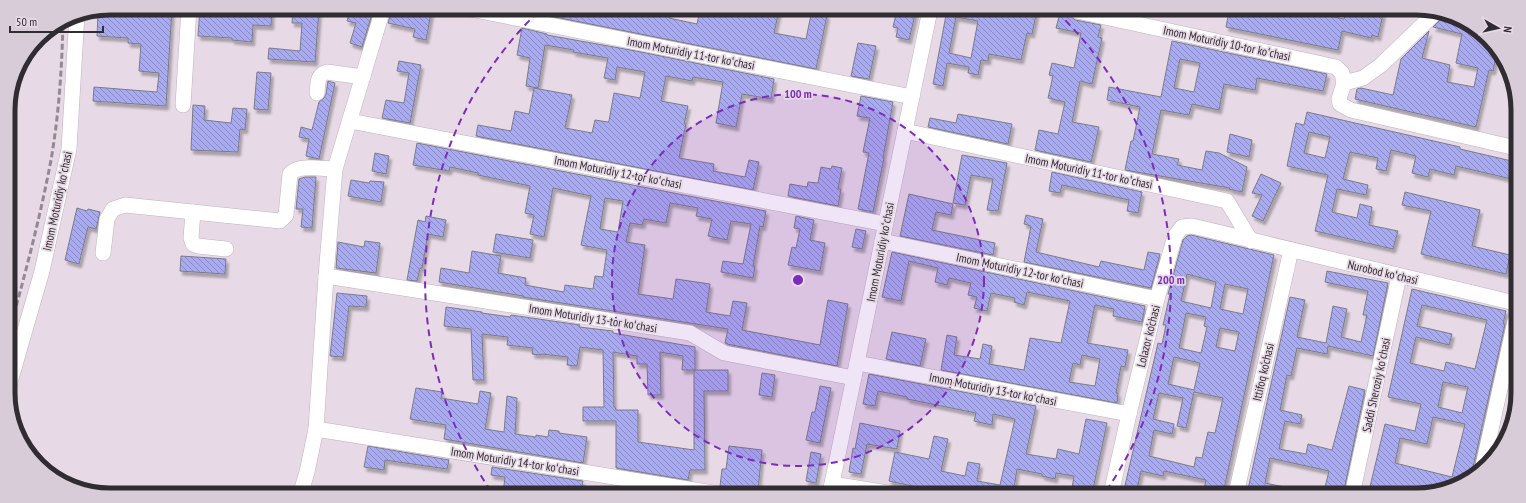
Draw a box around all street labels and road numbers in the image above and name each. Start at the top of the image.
street label: Imom Moturidiy 10-tor koʻchasi [1162,22,1292,64]
street label: Imom Moturidiy 11-tor koʻchasi [626,33,756,73]
street label: Imom Moturidiy koʻchasi [39,150,75,252]
street label: Imom Moturidiy 11-tor koʻchasi [1024,150,1154,192]
street label: Imom Moturidiy 12-tor koʻchasi [553,152,683,192]
street label: Imom Moturidiy koʻchasi [863,201,897,303]
street label: Imom Moturidiy 12-tor koʻchasi [955,249,1085,291]
street label: Nurobod koʻchasi [1346,257,1420,287]
street label: Imom Moturidiy 13-tor koʻchasi [528,300,658,336]
street label: Lolazor ko‘chasi [1133,303,1163,369]
street label: Saddi Sheroziy koʻchasi [1359,336,1393,434]
street label: Ittifoq ko‘chasi [1249,342,1277,402]
street label: Imom Moturidiy 13-tor koʻchasi [928,369,1058,409]
street label: Imom Moturidiy 14-tor koʻchasi [450,443,580,479]

